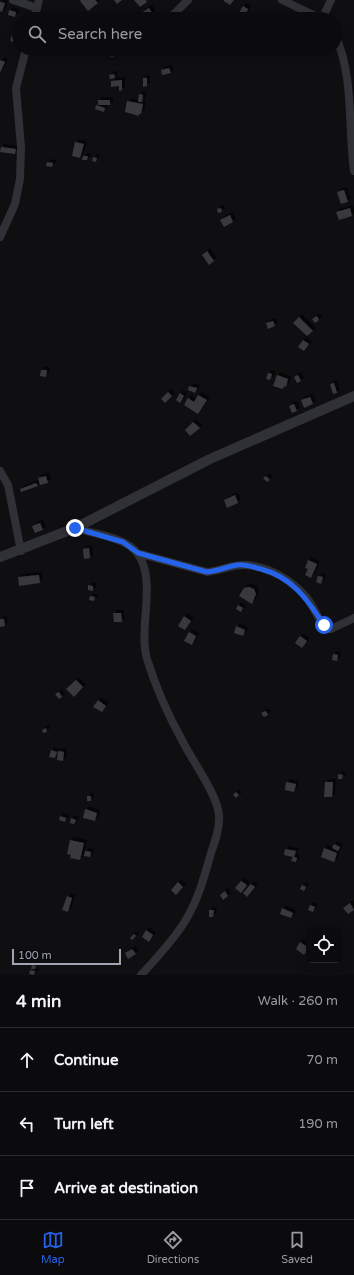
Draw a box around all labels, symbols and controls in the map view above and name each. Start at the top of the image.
search box [12,12,342,56]
icon: search [26,23,48,45]
text: Search here [58,25,142,43]
route end [66,519,84,537]
route start [315,616,333,634]
map controls [306,927,342,963]
button: locate [306,927,342,963]
scale bar [12,947,121,966]
text: 100 m [18,949,52,962]
text: 4 min [16,991,61,1012]
text: Walk · 260 m [258,993,338,1009]
icon: ahead [16,1049,38,1071]
text: Continue [54,1051,118,1069]
text: 70 m [306,1052,338,1068]
icon: left [16,1113,38,1135]
text: Turn left [54,1115,114,1133]
text: 190 m [298,1116,338,1132]
icon: arrive [16,1177,38,1199]
text: Arrive at destination [54,1179,198,1197]
tab: Map [41,1229,65,1266]
tab: Directions [147,1229,199,1266]
tab: Saved [281,1229,313,1266]

